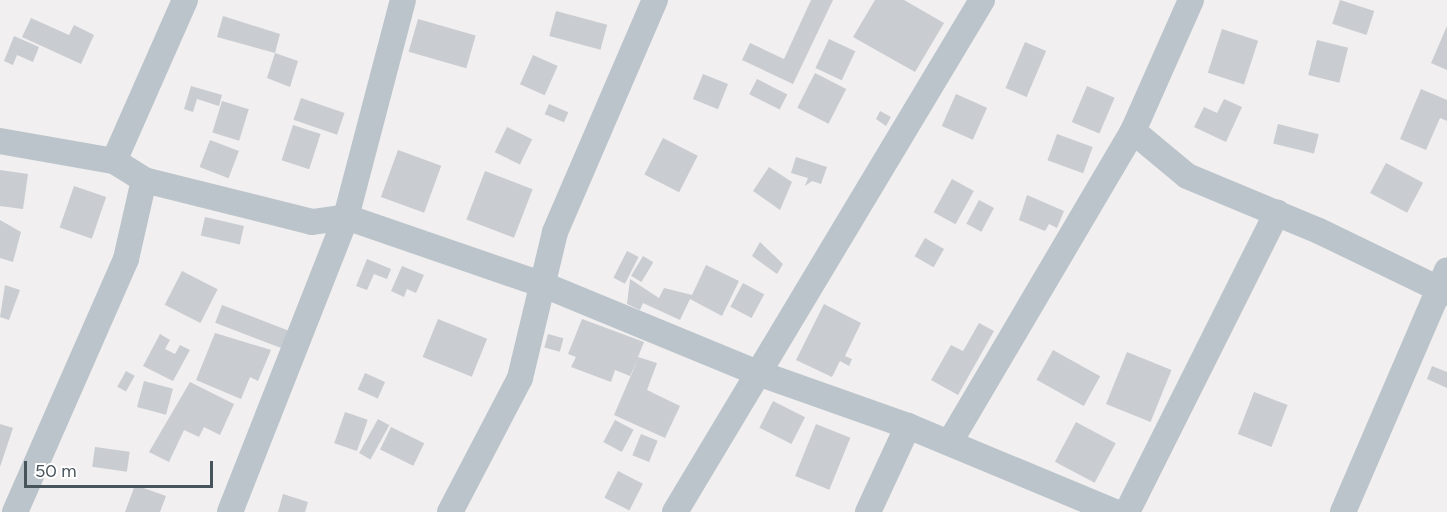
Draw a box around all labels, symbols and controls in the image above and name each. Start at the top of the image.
scale bar [27,449,216,487]
text: 50 m [35,460,77,482]

